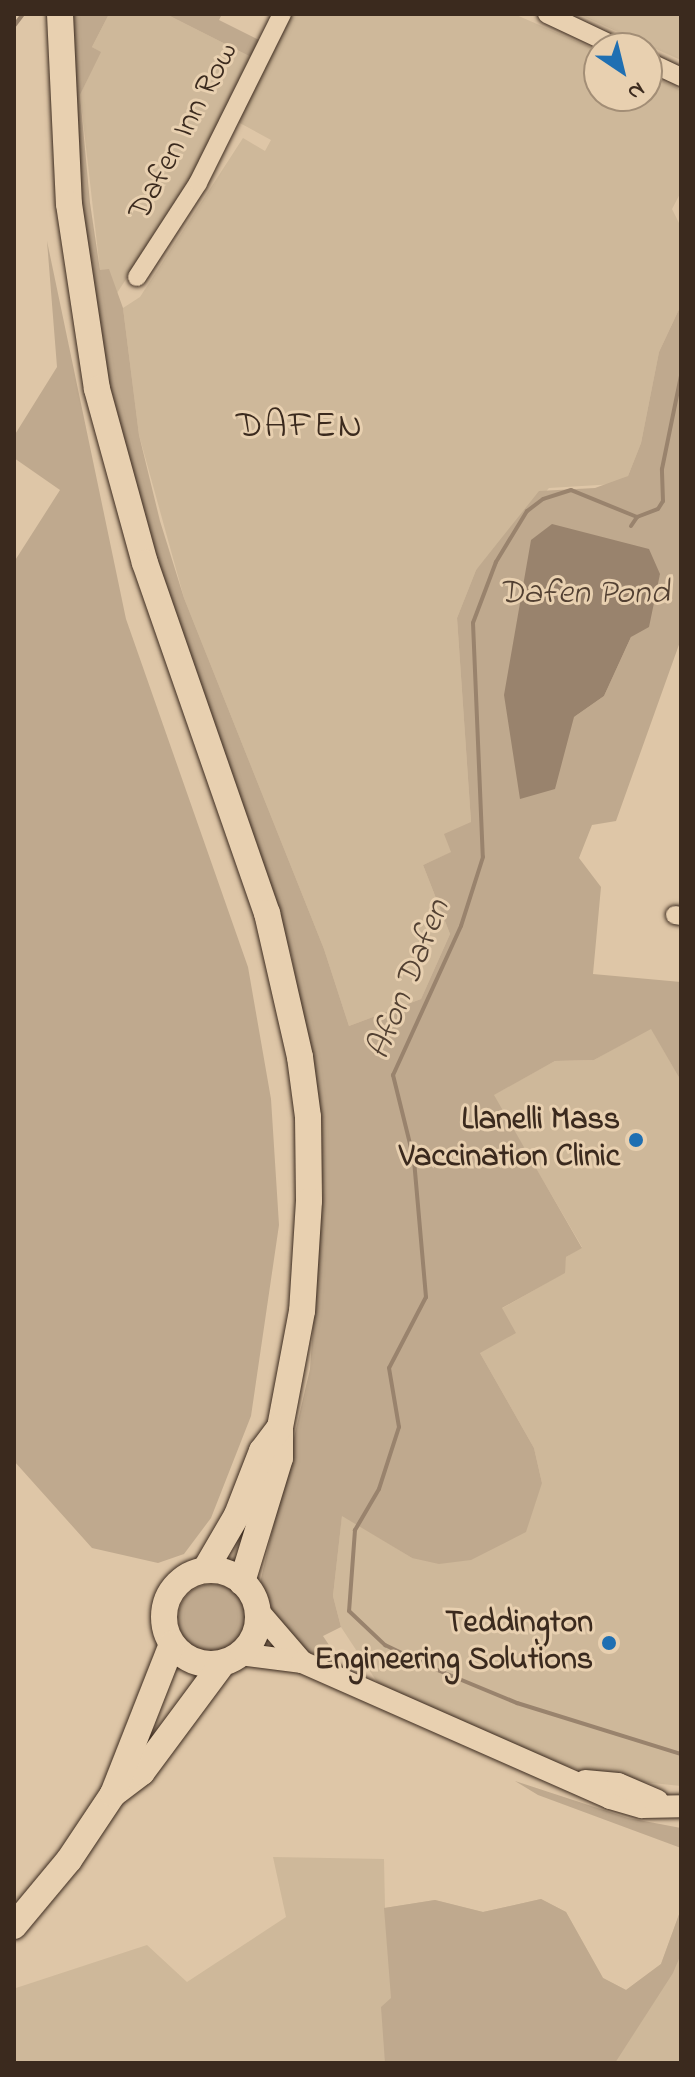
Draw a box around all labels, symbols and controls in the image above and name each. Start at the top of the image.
north arrow [583,32,663,112]
street label: Dafen Inn Row [122,36,248,228]
text: N [620,73,651,107]
district label: DAFEN [236,406,364,450]
water label: Dafen Pond [499,575,669,615]
water label: Afon Dafen [359,894,461,1066]
place label: Llanelli Mass Vaccination Clinic [399,1103,620,1178]
marker: Llanelli Mass Vaccination Clinic [627,1131,645,1149]
place label: Teddington Engineering Solutions [314,1606,593,1681]
marker: Teddington Engineering Solutions [600,1634,618,1652]

